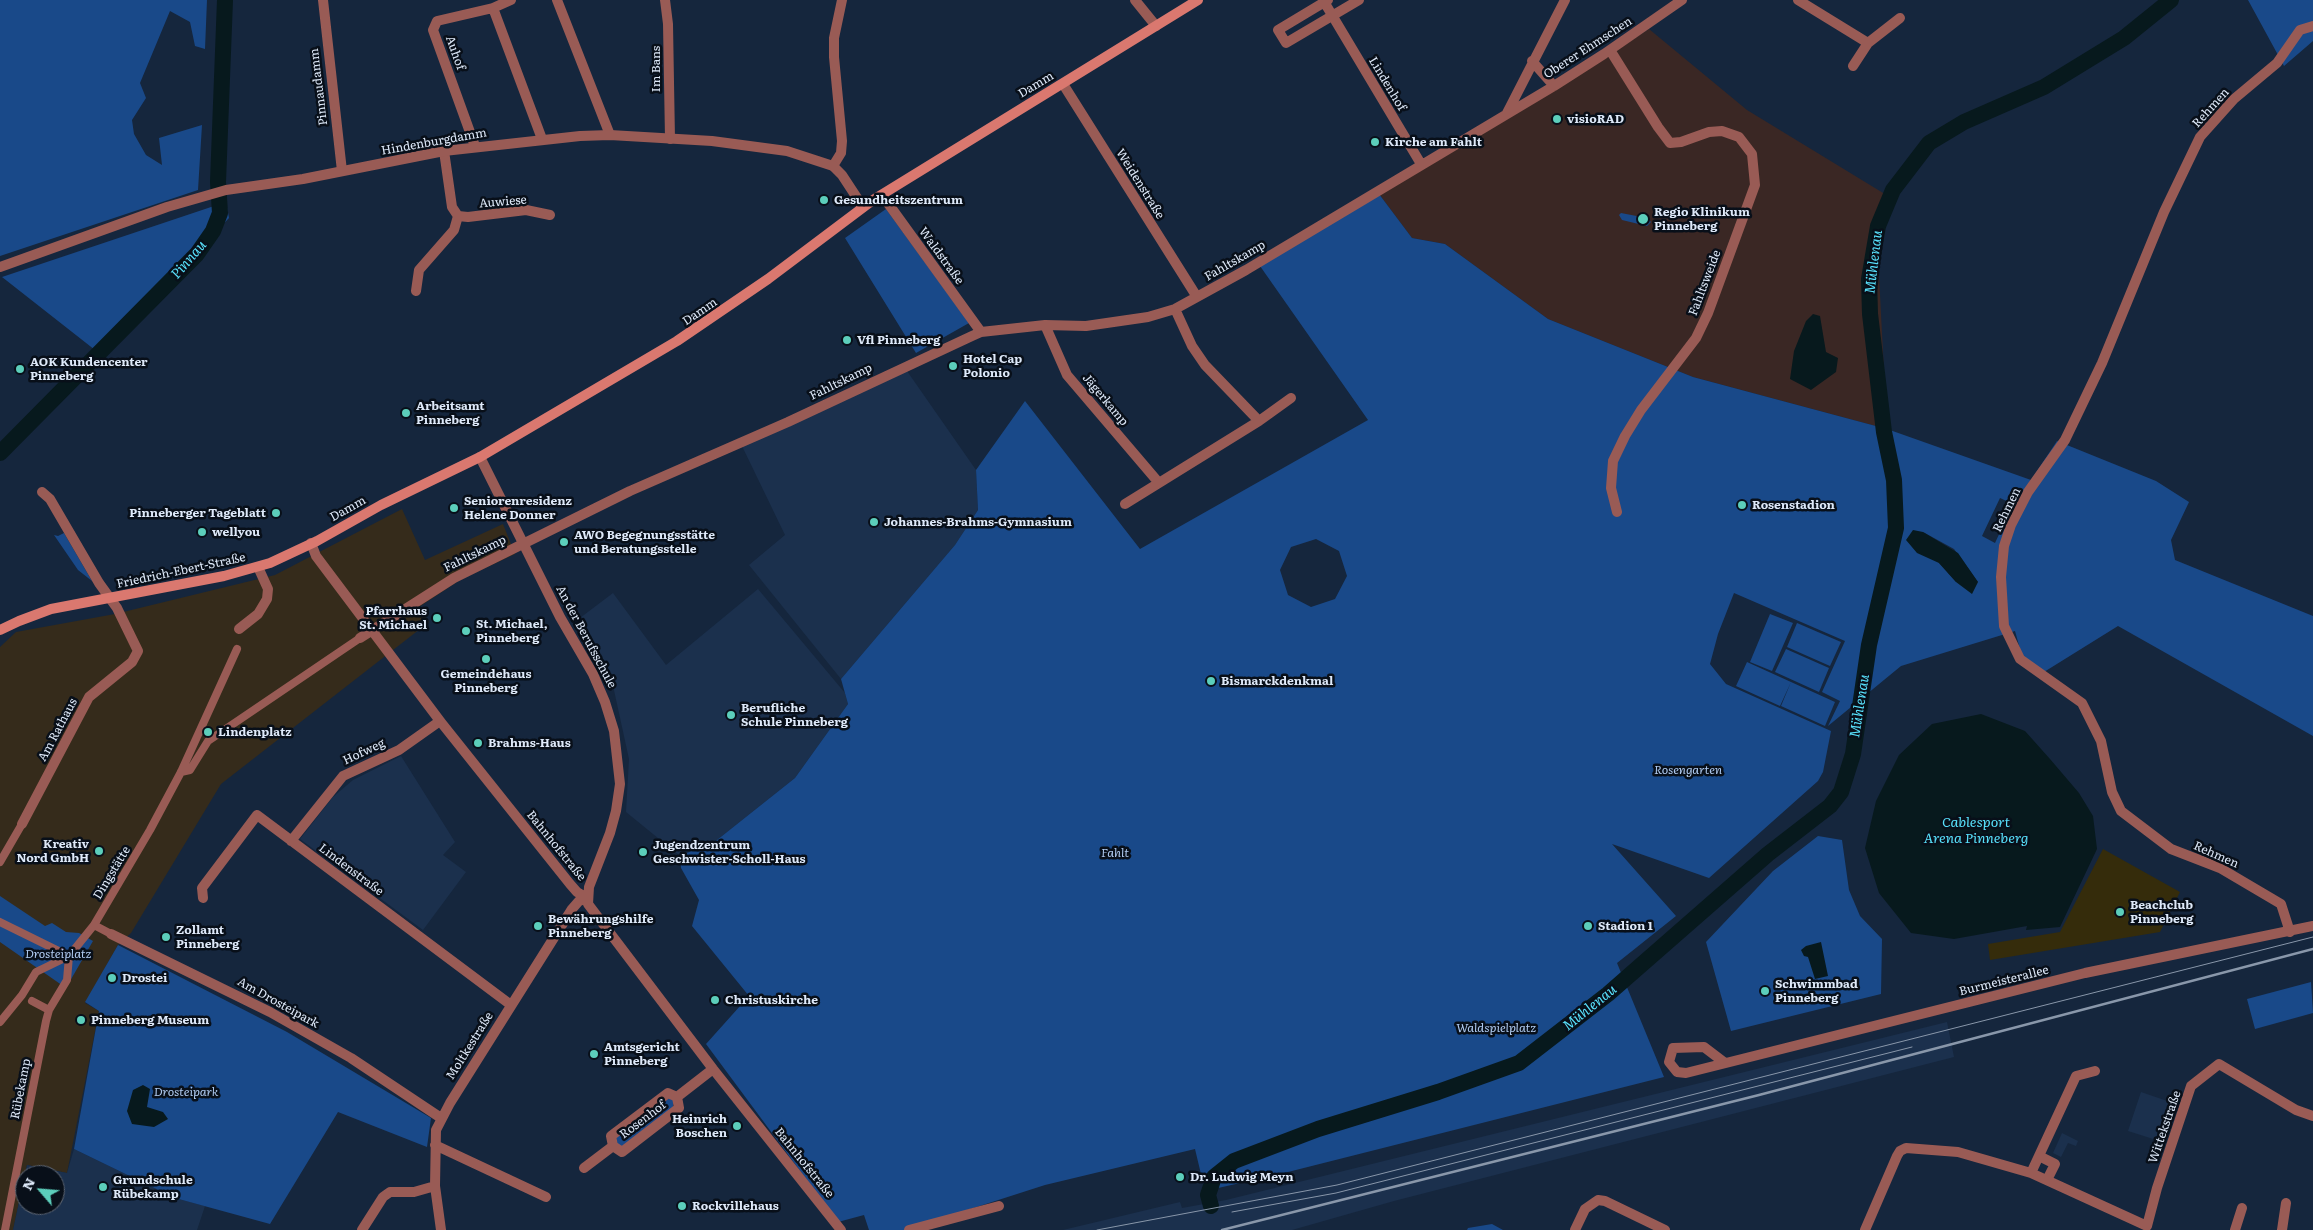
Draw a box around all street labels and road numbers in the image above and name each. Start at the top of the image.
street label: Oberer Ehmschen [1541,14,1635,82]
street label: Auhof [442,34,468,72]
street label: Im Bans [649,46,663,92]
street label: Pinnaudamm [307,48,331,126]
street label: Lindenhof [1365,54,1409,114]
street label: Damm [1016,69,1056,101]
street label: Rehmen [2190,85,2232,131]
street label: Hindenburgdamm [380,126,488,158]
street label: Weidenstraße [1113,146,1167,222]
street label: Auwiese [479,193,527,211]
street label: Waldstraße [915,225,967,287]
street label: Fahltskamp [1202,238,1268,284]
street label: Fahltsweide [1686,248,1724,318]
street label: Damm [680,295,720,329]
street label: Fahltskamp [807,361,875,403]
street label: Jägerkamp [1079,371,1131,429]
street label: Rehmen [1990,485,2024,535]
street label: Damm [328,493,368,525]
street label: Fahltskamp [441,533,509,575]
street label: Friedrich-Ebert-Straße [115,550,247,592]
street label: An der Berufsschule [553,583,619,691]
street label: Am Rathaus [35,696,81,764]
street label: Hofweg [341,736,387,768]
street label: Bahnhofstraße [523,808,589,884]
street label: Rehmen [2191,839,2241,871]
street label: Lindenstraße [316,841,386,899]
street label: Dingstätte [90,844,134,902]
street label: Burmeisterallee [1958,963,2050,999]
street label: Am Drosteipark [235,975,321,1031]
street label: Moltkestraße [443,1010,497,1082]
street label: Rübekamp [8,1057,34,1121]
street label: Wittekstraße [2146,1089,2184,1165]
street label: Rosenhof [617,1098,669,1142]
street label: Bahnhofstraße [771,1125,837,1201]

